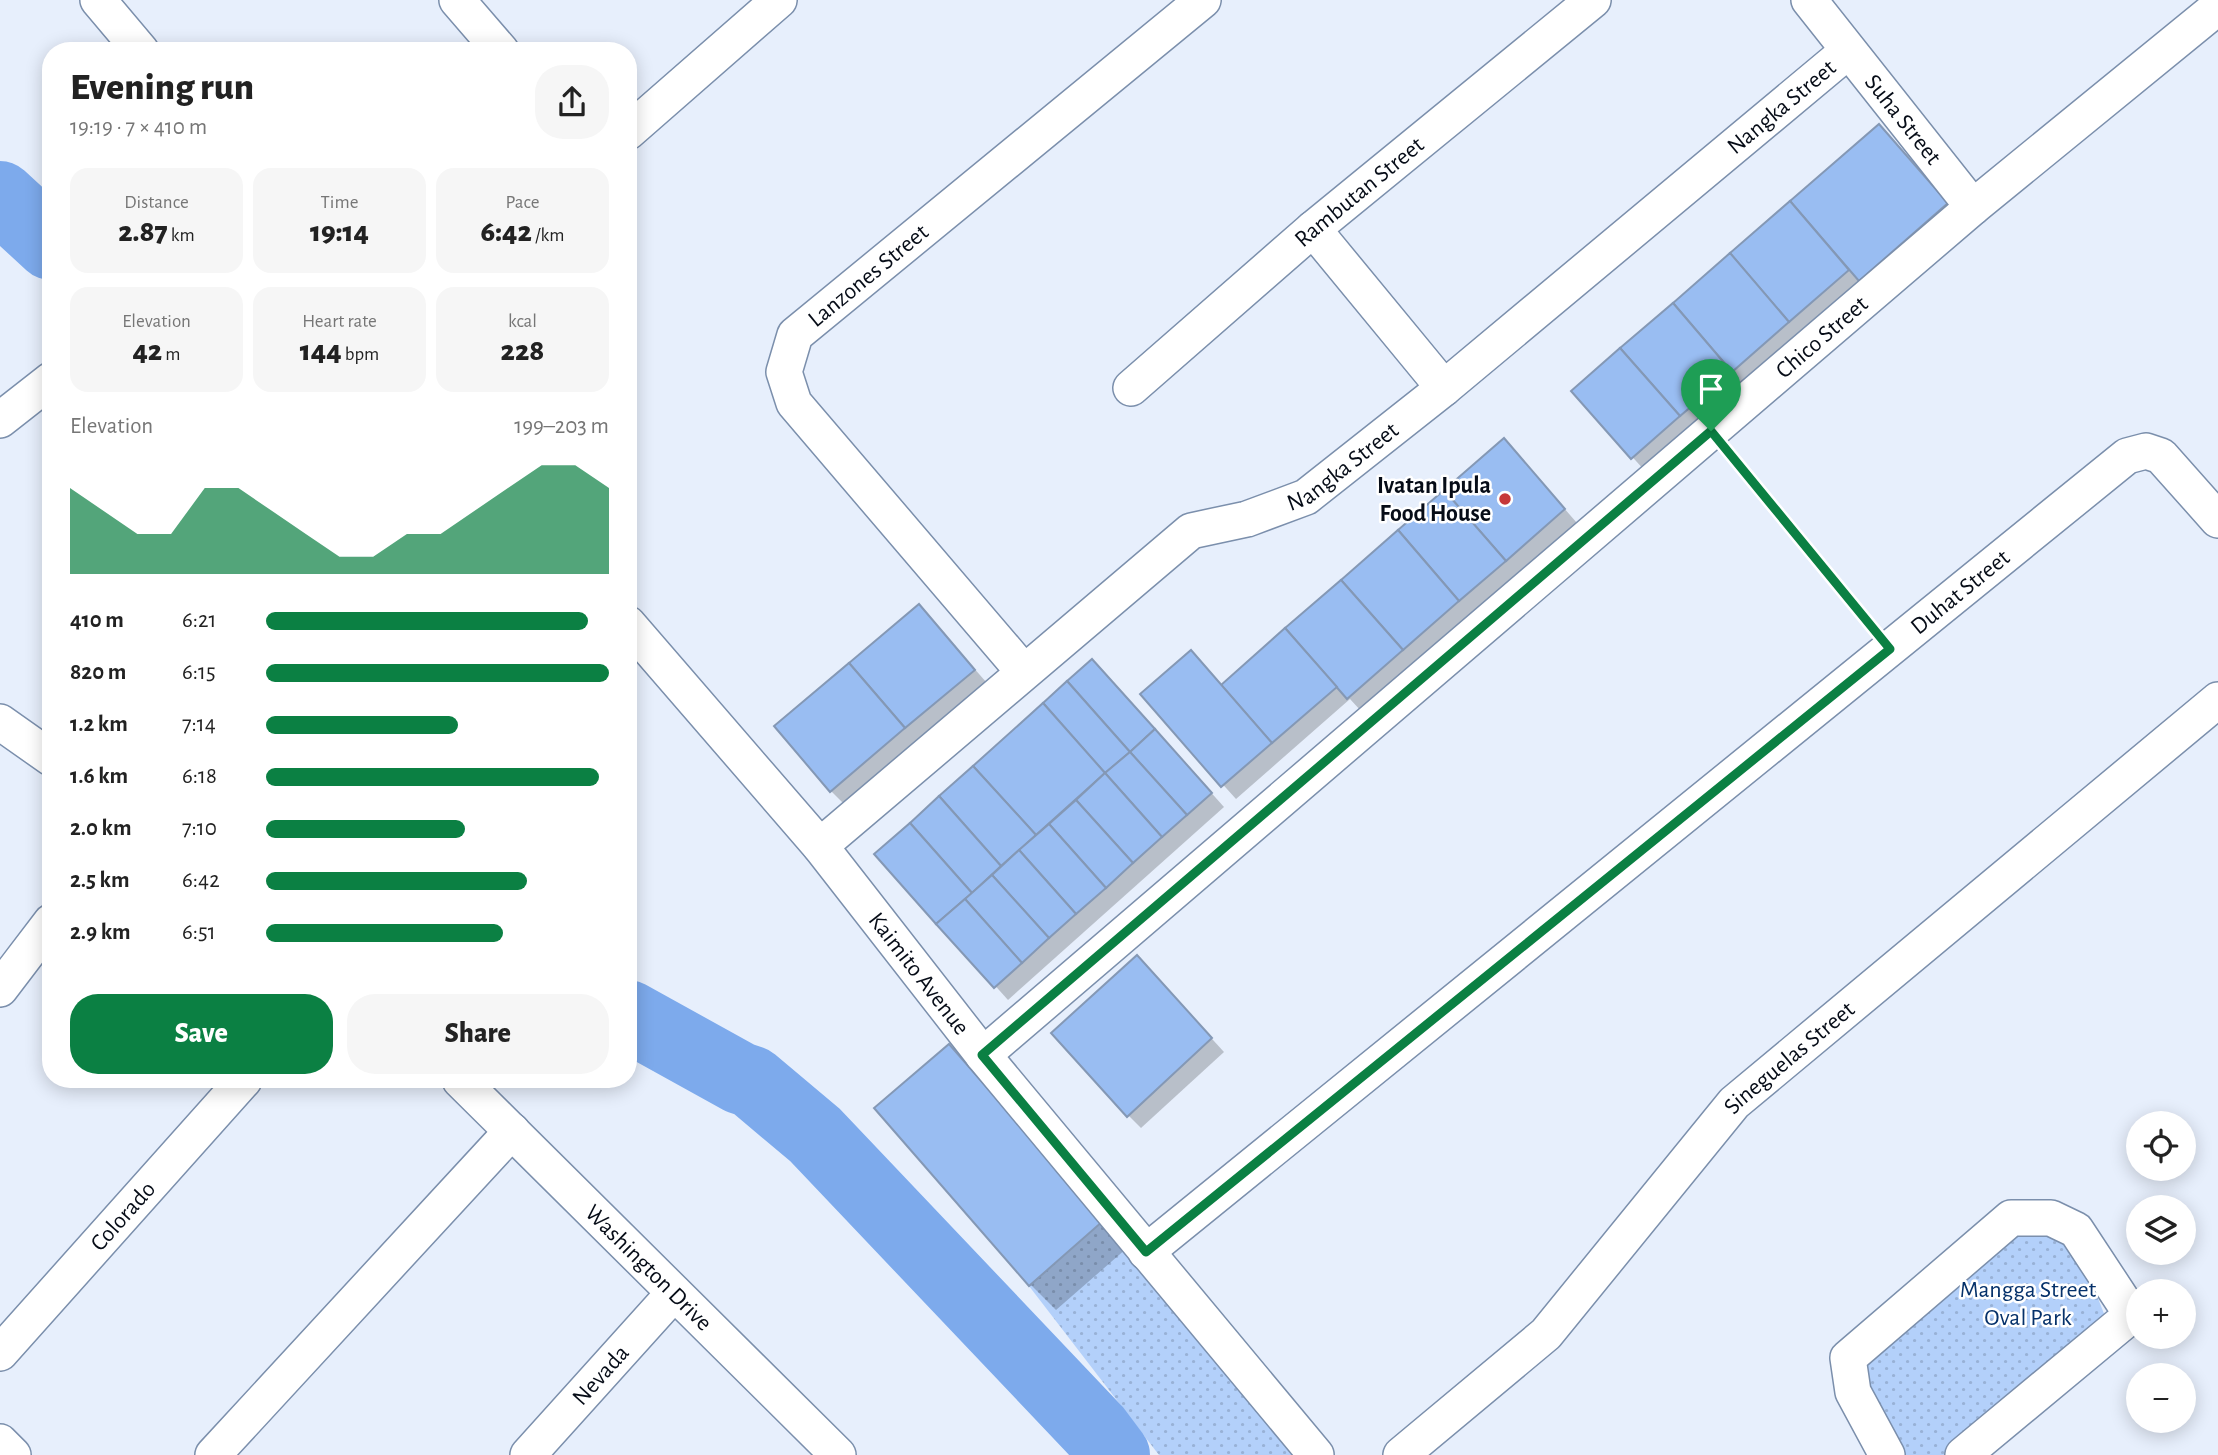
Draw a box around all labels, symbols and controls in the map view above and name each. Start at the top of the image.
street label: Nangka Street [1723,55,1841,159]
button: share [535,65,609,139]
text: Evening run [70,69,254,107]
street label: Suha Street [1860,70,1946,170]
text: 19:19 · 7 × 410 m [70,116,207,139]
street label: Rambutan Street [1291,132,1429,252]
text: Distance [124,193,189,212]
text: Time [321,193,358,212]
text: Pace [505,193,540,212]
text: 2.87 [118,217,168,247]
text: 19:14 [310,217,369,247]
text: 6:42 [481,217,532,247]
street label: Lanzones Street [804,220,933,332]
text: km [168,226,195,245]
text: /km [532,226,564,245]
street label: Chico Street [1772,292,1873,383]
text: Elevation [122,312,191,331]
text: Heart rate [302,312,377,331]
text: kcal [508,312,537,331]
text: 42 [132,336,162,366]
text: 144 [300,336,342,366]
text: 228 [501,336,544,366]
text: m [162,345,181,364]
text: bpm [342,345,379,364]
pin [1681,359,1741,431]
icon: arrive [1692,370,1730,408]
text: Elevation [70,415,153,438]
text: 199–203 m [514,415,609,438]
street label: Nangka Street [1284,418,1403,516]
place label: Ivatan Ipula Food House [1377,474,1491,526]
marker: Ivatan Ipula Food House [1497,491,1513,507]
street label: Duhat Street [1906,545,2015,639]
text: 410 m [70,609,124,632]
text: 6:21 [182,609,216,632]
text: 820 m [70,661,126,684]
text: 6:15 [182,661,216,684]
text: 1.2 km [70,713,128,736]
text: 7:14 [182,713,216,736]
text: 1.6 km [70,765,128,788]
text: 6:18 [182,765,217,788]
text: 2.0 km [70,817,132,840]
text: 7:10 [182,817,217,840]
text: 2.5 km [70,869,129,892]
text: 6:42 [182,869,220,892]
street label: Kaimito Avenue [864,908,973,1040]
text: 2.9 km [70,921,131,944]
text: 6:51 [182,921,216,944]
button: Save [70,994,333,1074]
button: Share [347,994,609,1074]
street label: Sineguelas Street [1719,997,1860,1119]
map controls [2126,1111,2196,1433]
button: locate [2126,1111,2196,1181]
street label: Colorado [86,1177,160,1256]
button: layers [2126,1195,2196,1265]
street label: Washington Drive [580,1200,716,1336]
park label: Mangga Street Oval Park [1960,1278,2097,1330]
button: + [2126,1279,2196,1349]
street label: Nevada [568,1341,634,1410]
button: − [2126,1363,2196,1433]

